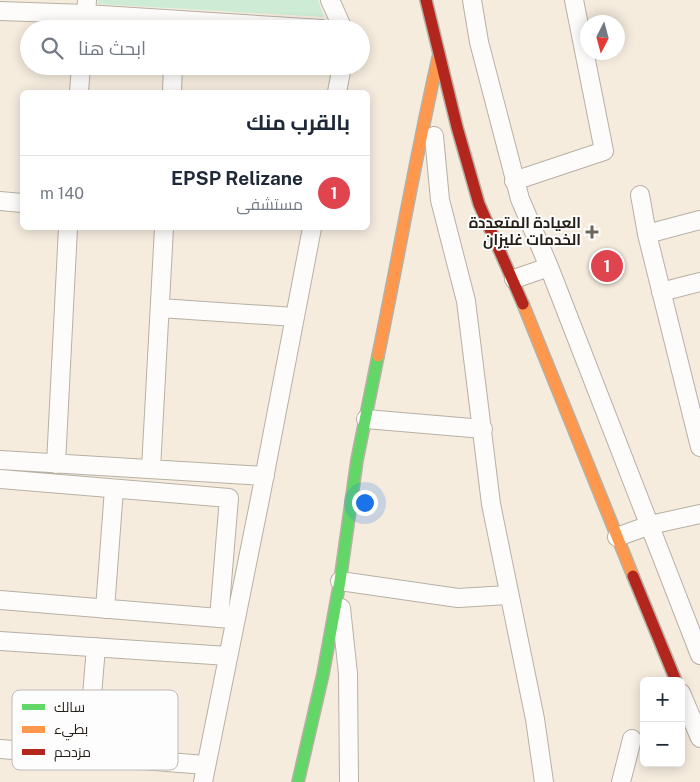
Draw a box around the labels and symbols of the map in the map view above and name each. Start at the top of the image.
north arrow [580,15,625,60]
place label: العيادة المتعددة الخدمات غليزان [469,214,581,249]
marker: العيادة المتعددة الخدمات غليزان [585,225,599,239]
pin: 1 [591,247,623,285]
your location [352,490,378,516]
legend [12,690,178,770]
text: سالك [54,699,85,715]
text: بطيء [54,721,88,741]
text: مزدحم [54,744,91,762]

